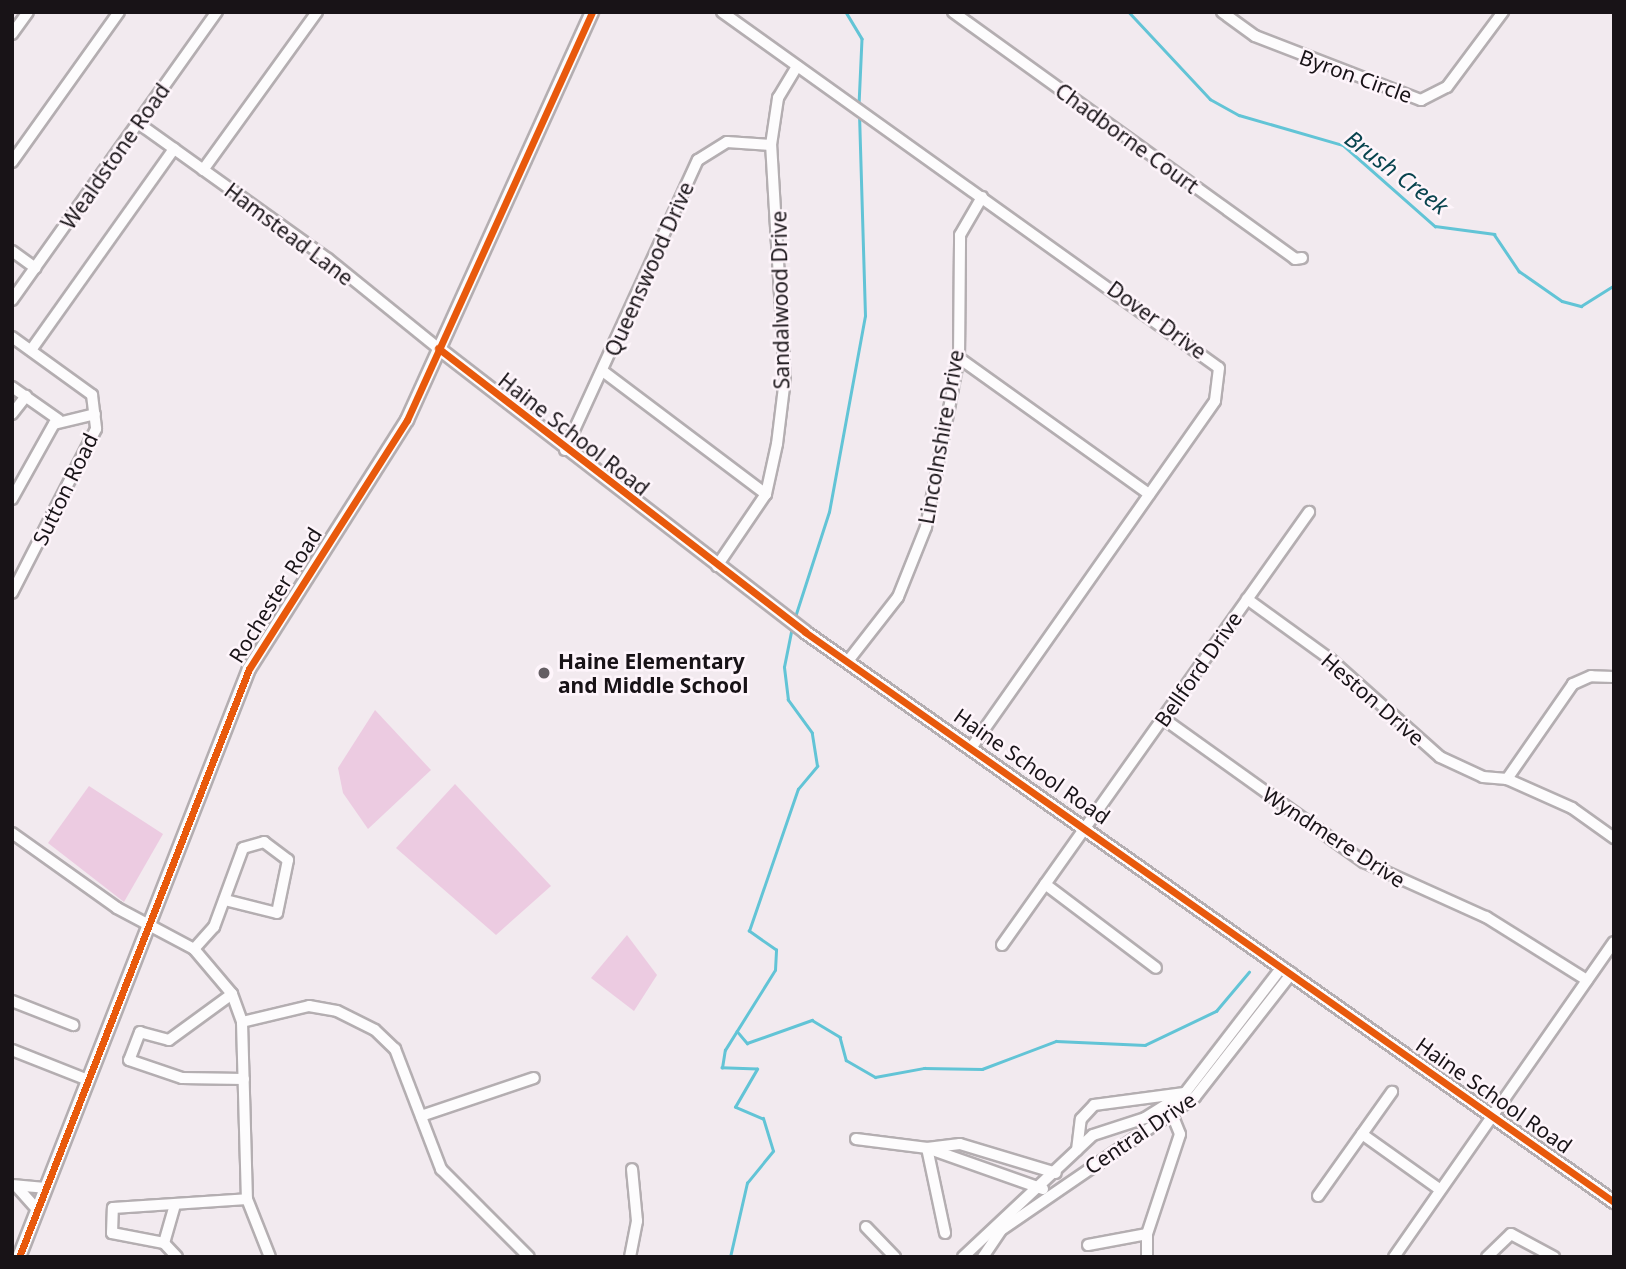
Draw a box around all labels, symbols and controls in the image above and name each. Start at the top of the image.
street label: Byron Circle [1296,44,1416,108]
street label: Wealdstone Road [55,78,175,234]
street label: Chadborne Court [1051,78,1203,198]
water label: Brush Creek [1340,124,1454,220]
street label: Hamstead Lane [220,178,358,290]
street label: Queenswood Drive [599,178,699,360]
street label: Sandalwood Drive [766,210,794,390]
street label: Dover Drive [1103,276,1211,364]
street label: Lincolnshire Drive [913,348,969,526]
street label: Haine School Road [494,367,654,501]
street label: Sutton Road [27,429,103,549]
street label: Rochester Road [223,523,327,667]
street label: Bellford Drive [1149,607,1247,731]
street label: Heston Drive [1316,647,1430,751]
place label: Haine Elementary and Middle School [558,648,748,698]
marker: Haine Elementary and Middle School [536,665,552,681]
street label: Haine School Road [949,703,1115,829]
street label: Wyndmere Drive [1258,781,1410,893]
street label: Haine School Road [1411,1032,1577,1158]
street label: Central Drive [1080,1087,1200,1179]

